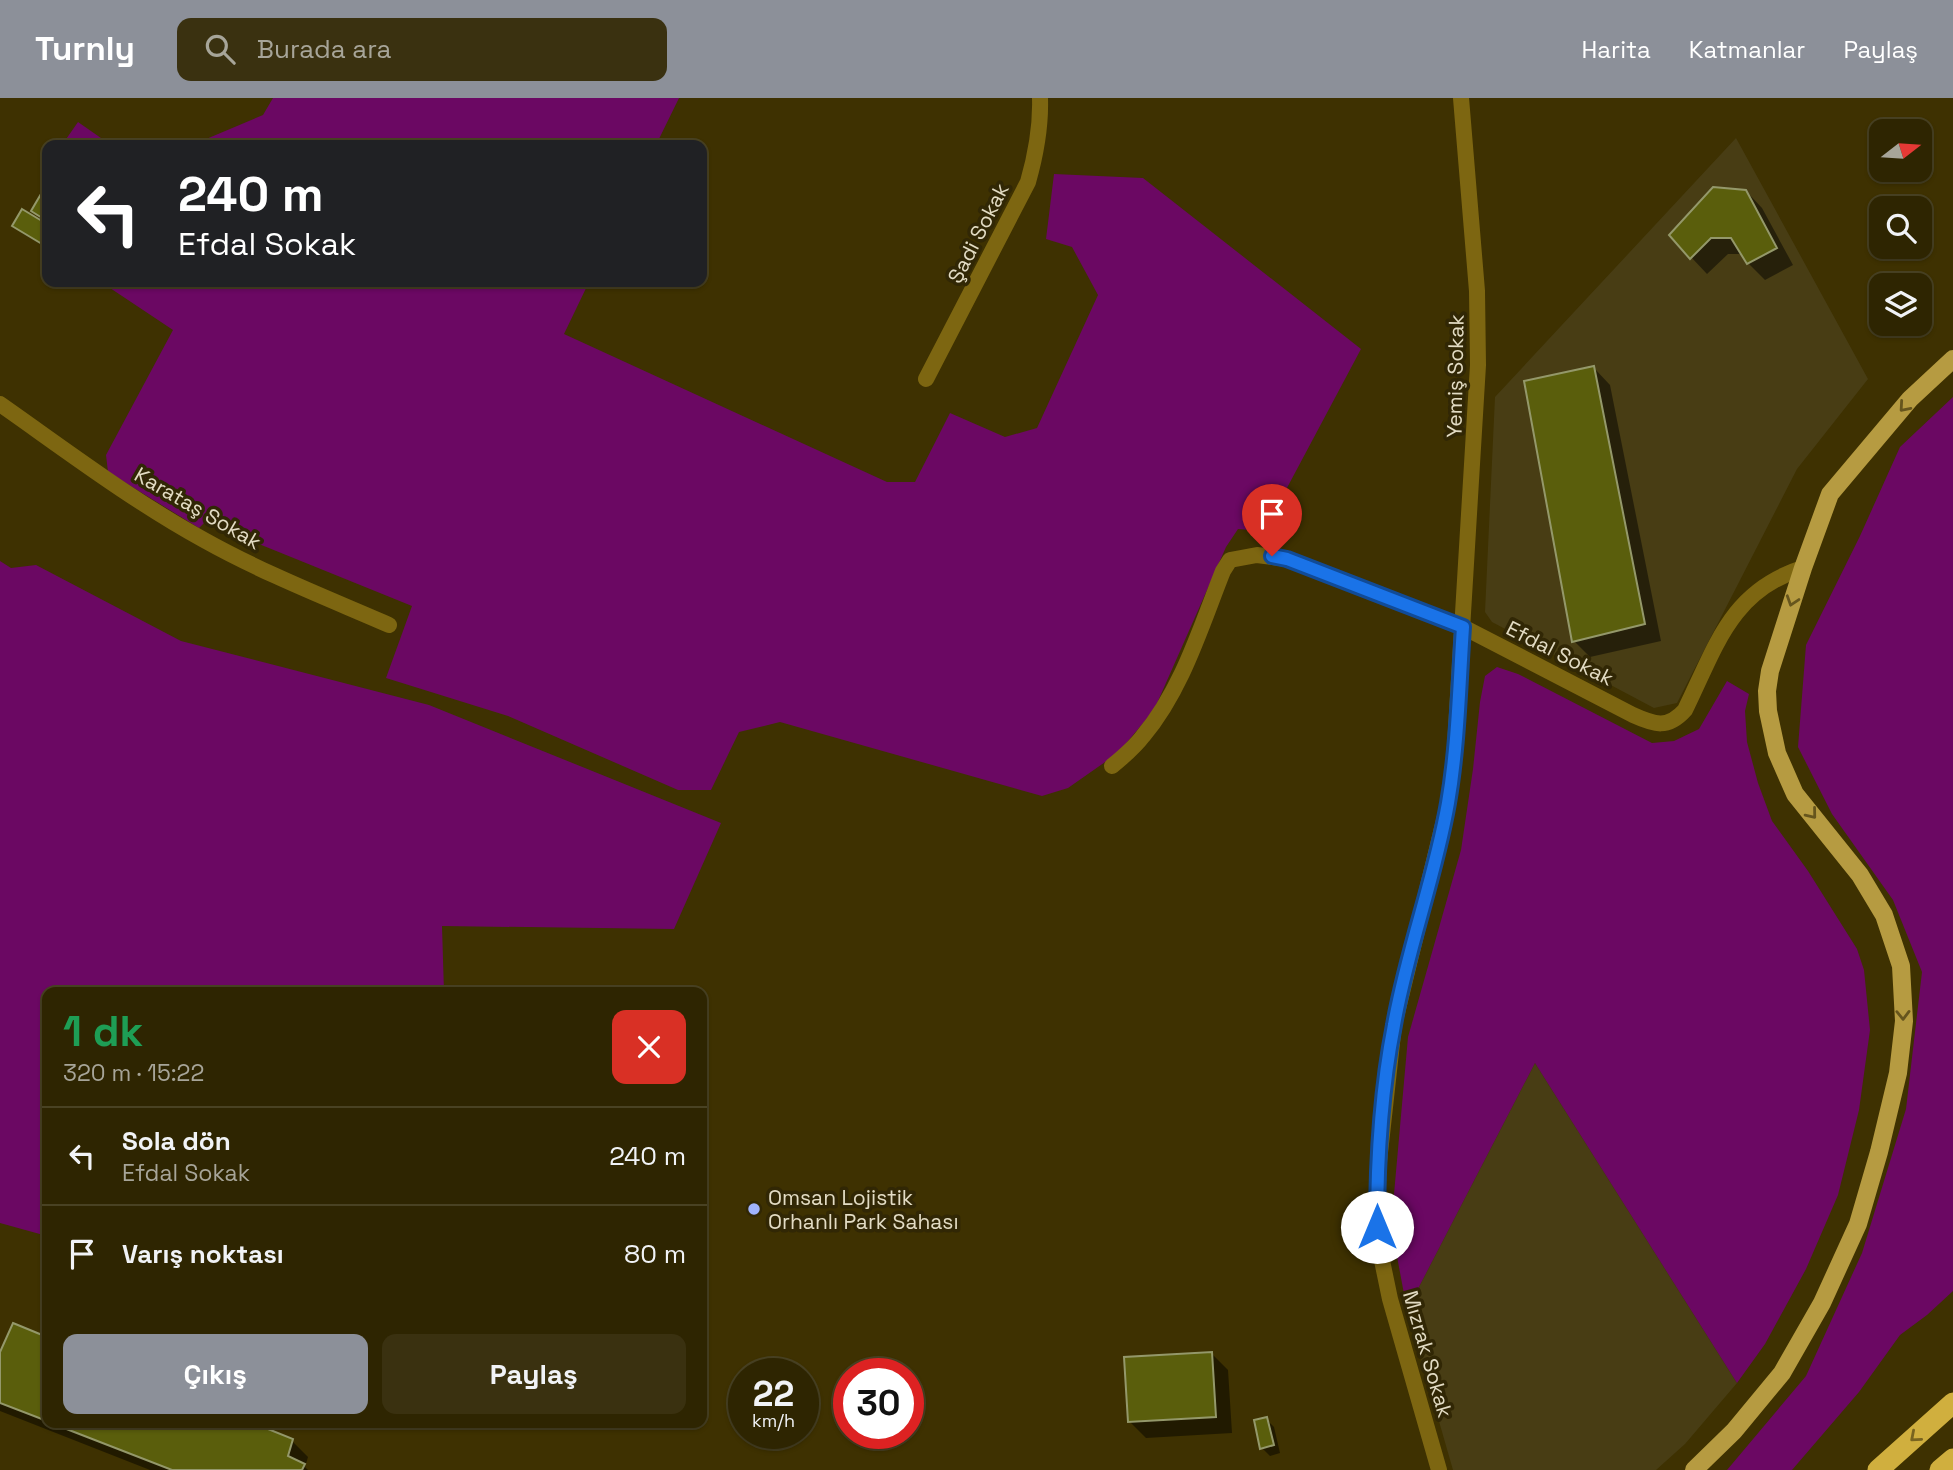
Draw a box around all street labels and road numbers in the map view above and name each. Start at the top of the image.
street label: Şadi Sokak [941,178,1015,288]
street label: Yemiş Sokak [1440,314,1470,438]
street label: Karataş Sokak [130,461,266,555]
street label: Efdal Sokak [1502,614,1618,692]
street label: Mızrak Sokak [1397,1287,1459,1421]

